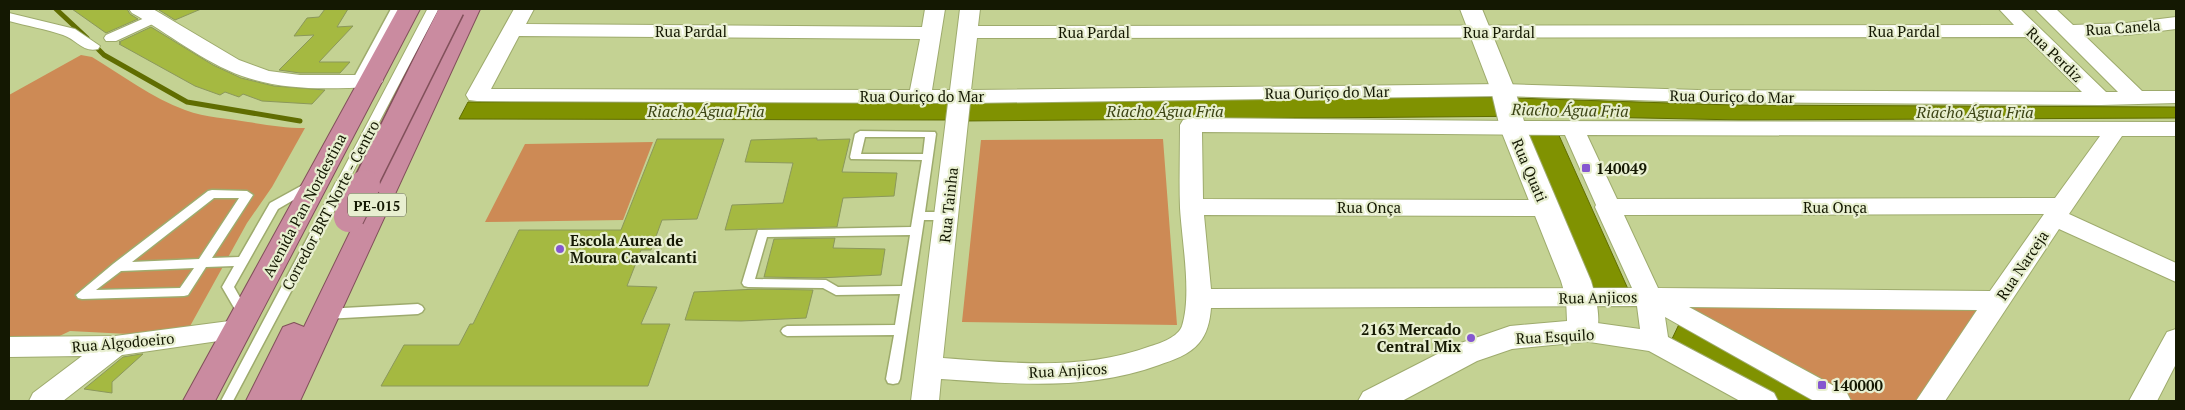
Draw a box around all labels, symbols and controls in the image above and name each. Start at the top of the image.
street label: Rua Canela [2085,14,2162,40]
street label: Rua Pardal [655,21,727,41]
street label: Rua Pardal [1868,21,1940,41]
street label: Rua Pardal [1058,22,1130,42]
street label: Rua Pardal [1463,22,1535,42]
street label: Rua Perdiz [2022,22,2088,86]
street label: Rua Ouriço do Mar [1265,81,1390,103]
street label: Rua Ouriço do Mar [1670,85,1795,107]
street label: Rua Ouriço do Mar [860,86,985,106]
water label: Riacho Água Fria [1510,98,1629,122]
water label: Riacho Água Fria [646,100,765,122]
water label: Riacho Água Fria [1105,100,1224,122]
water label: Riacho Água Fria [1915,101,2034,123]
street label: Corredor BRT Norte - Centro [277,117,383,293]
street label: Avenida Pan Nordestina [258,129,351,280]
street label: Rua Quati [1508,135,1552,205]
place label: 140049 [1596,158,1647,178]
marker: 140049 [1580,162,1592,174]
street label: Rua Tainha [934,166,962,244]
road number: PE-015 [348,194,406,216]
street label: Rua Onça [1337,197,1401,217]
street label: Rua Onça [1803,197,1867,217]
street label: Rua Narceja [1991,226,2053,304]
place label: Escola Aurea de Moura Cavalcanti [570,230,697,267]
marker: Escola Aurea de Moura Cavalcanti [554,243,566,255]
street label: Rua Anjicos [1559,286,1637,308]
place label: 2163 Mercado Central Mix [1361,319,1462,356]
street label: Rua Esquilo [1515,324,1595,348]
street label: Rua Algodoeiro [71,328,175,356]
marker: 2163 Mercado Central Mix [1465,332,1477,344]
street label: Rua Anjicos [1028,358,1108,382]
place label: 140000 [1832,375,1883,395]
marker: 140000 [1816,379,1828,391]

